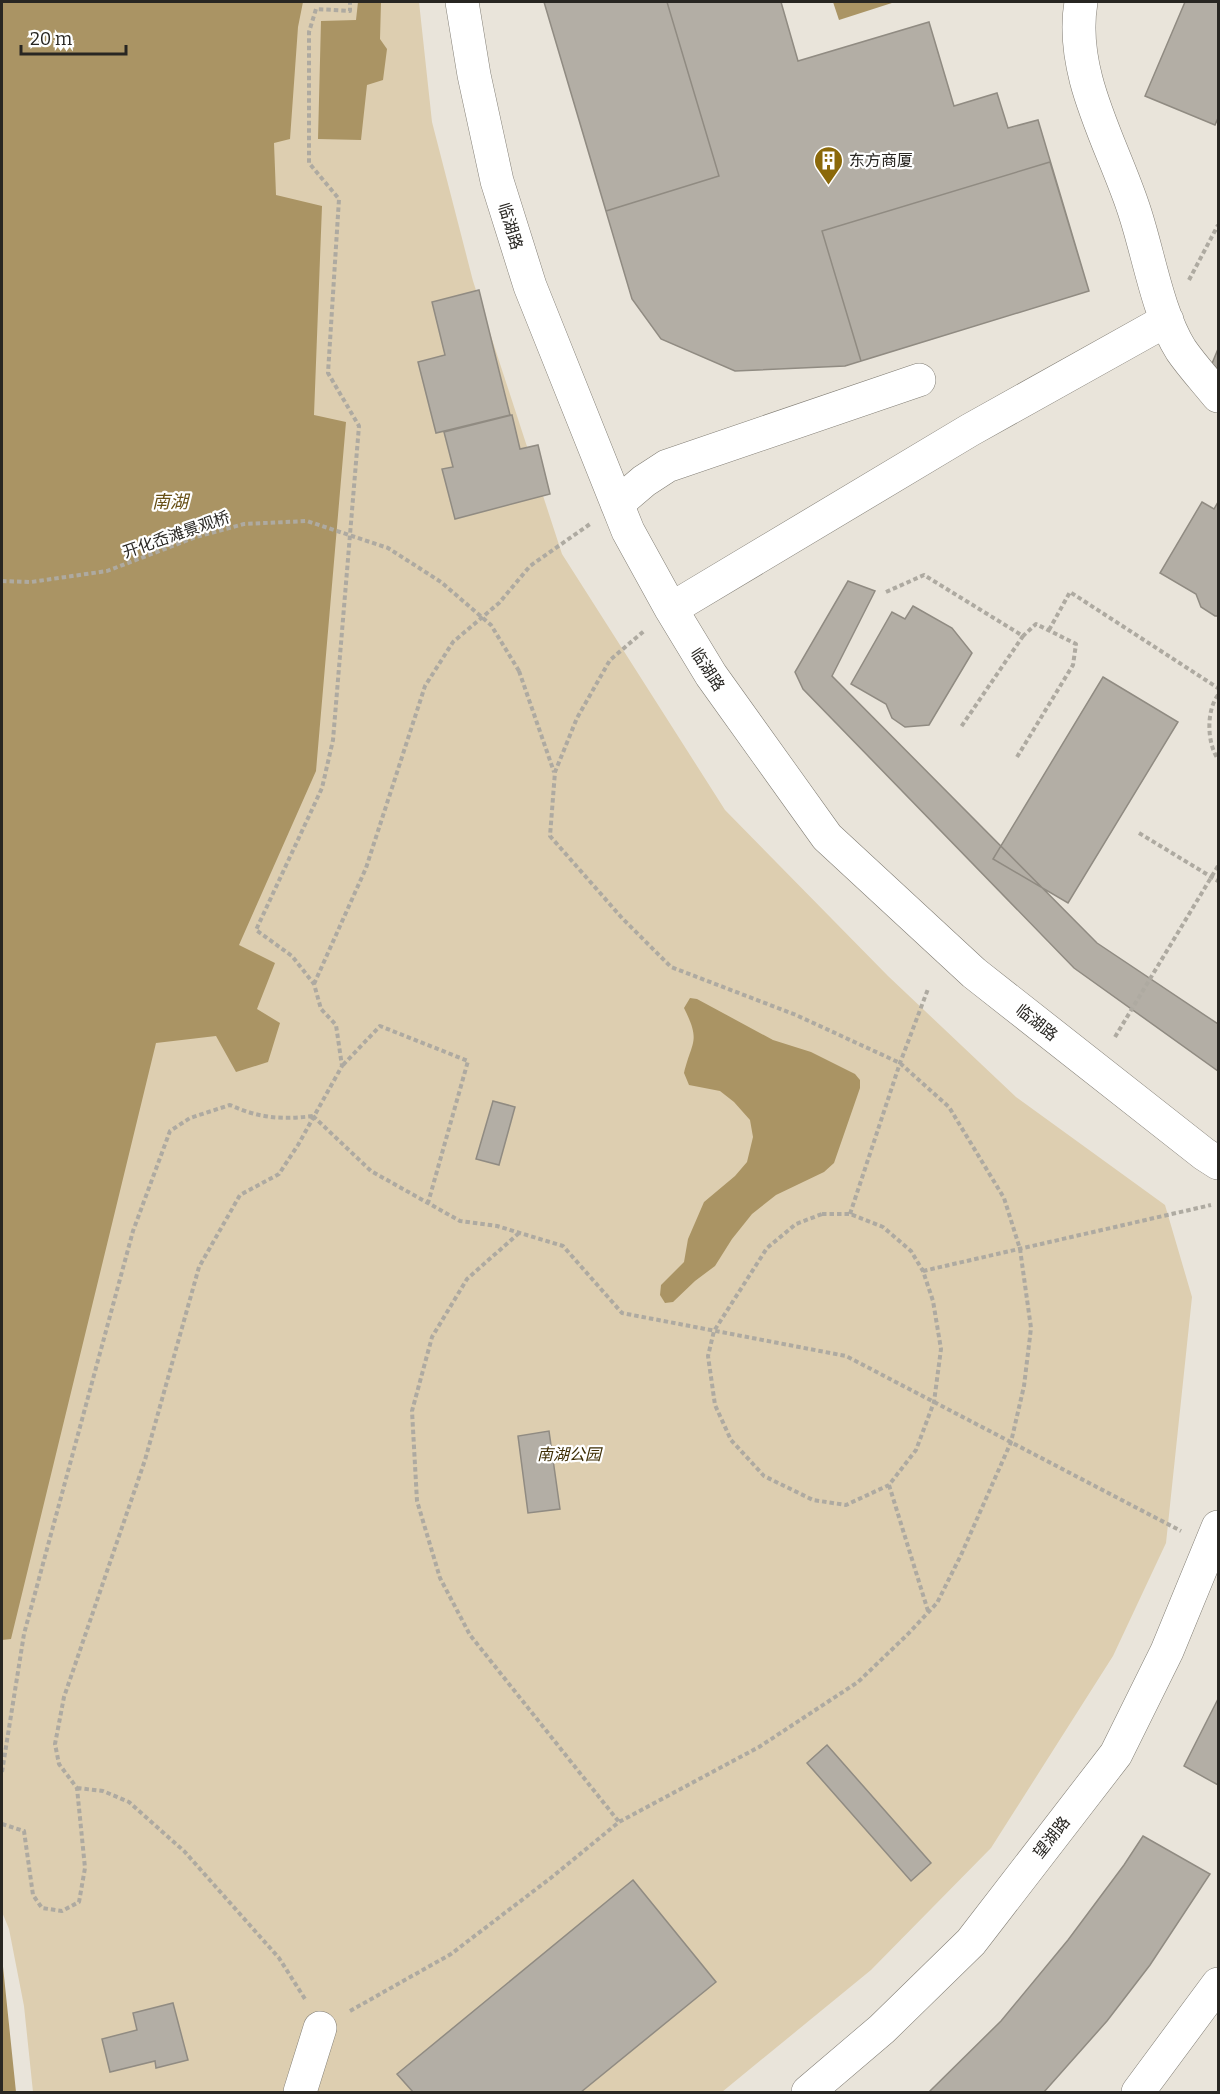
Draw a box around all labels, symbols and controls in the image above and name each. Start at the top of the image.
scale bar [21,18,126,56]
text: 20 m [30,28,72,50]
building icon: 东方商厦 [812,144,844,186]
place label: 东方商厦 [849,151,913,170]
street label: 临湖路 [494,200,527,252]
water label: 南湖 [152,491,191,513]
street label: 开化岙滩景观桥 [120,507,232,562]
street label: 临湖路 [687,644,729,695]
street label: 临湖路 [1012,1000,1061,1045]
park label: 南湖公园 [537,1445,603,1464]
street label: 望湖路 [1029,1813,1074,1862]

